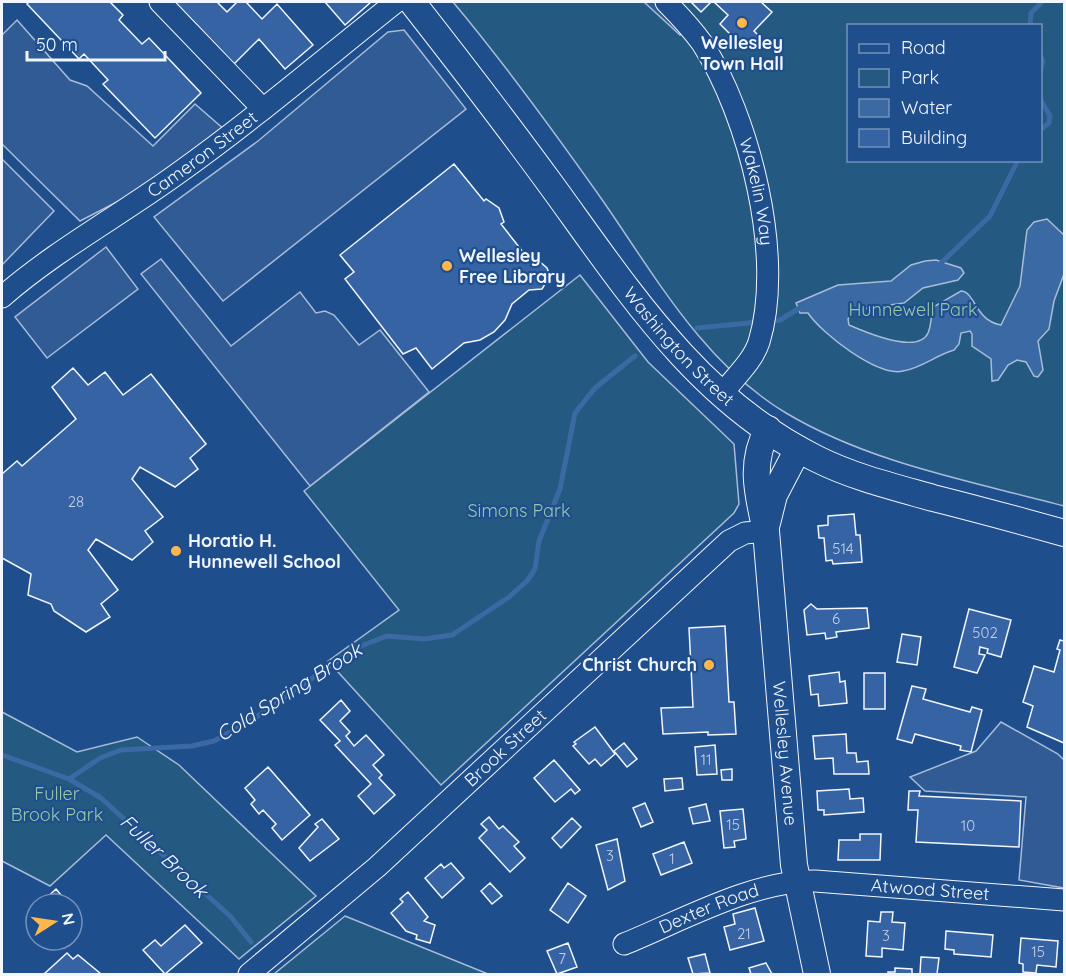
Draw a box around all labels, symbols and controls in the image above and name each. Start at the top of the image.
marker: Wellesley Town Hall [735,16,749,30]
scale bar [27,24,165,62]
legend [847,24,1042,162]
place label: Wellesley Town Hall [700,31,784,75]
text: 50 m [36,33,78,56]
text: Road [901,36,946,59]
text: Park [901,66,939,89]
text: Water [901,96,952,119]
street label: Cameron Street [143,106,262,202]
text: Building [901,126,967,149]
street label: Wakelin Way [734,135,778,246]
place label: Wellesley Free Library [459,244,566,288]
marker: Wellesley Free Library [440,259,454,273]
street label: Washington Street [619,282,739,411]
park label: Hunnewell Park [848,298,978,321]
house number: 28 [68,492,84,511]
park label: Simons Park [467,499,571,522]
place label: Horatio H. Hunnewell School [188,529,341,573]
house number: 514 [832,539,854,558]
marker: Horatio H. Hunnewell School [169,544,183,558]
house number: 6 [832,609,840,628]
house number: 502 [972,623,998,642]
water label: Cold Spring Brook [211,635,368,746]
place label: Christ Church [582,653,697,676]
marker: Christ Church [702,658,716,672]
street label: Wellesley Avenue [768,680,803,827]
street label: Brook Street [459,704,551,791]
house number: 11 [700,750,712,769]
park label: Fuller Brook Park [11,782,103,826]
water label: Fuller Brook [115,809,215,904]
house number: 15 [726,815,740,834]
house number: 10 [961,816,975,835]
house number: 3 [606,846,614,865]
house number: 1 [669,849,675,868]
street label: Atwood Street [870,873,990,905]
street label: Dexter Road [655,878,761,939]
north arrow [24,892,84,952]
text: N [58,911,80,927]
house number: 21 [737,924,751,943]
house number: 3 [882,926,890,945]
house number: 15 [1031,942,1045,961]
house number: 7 [558,949,566,968]

